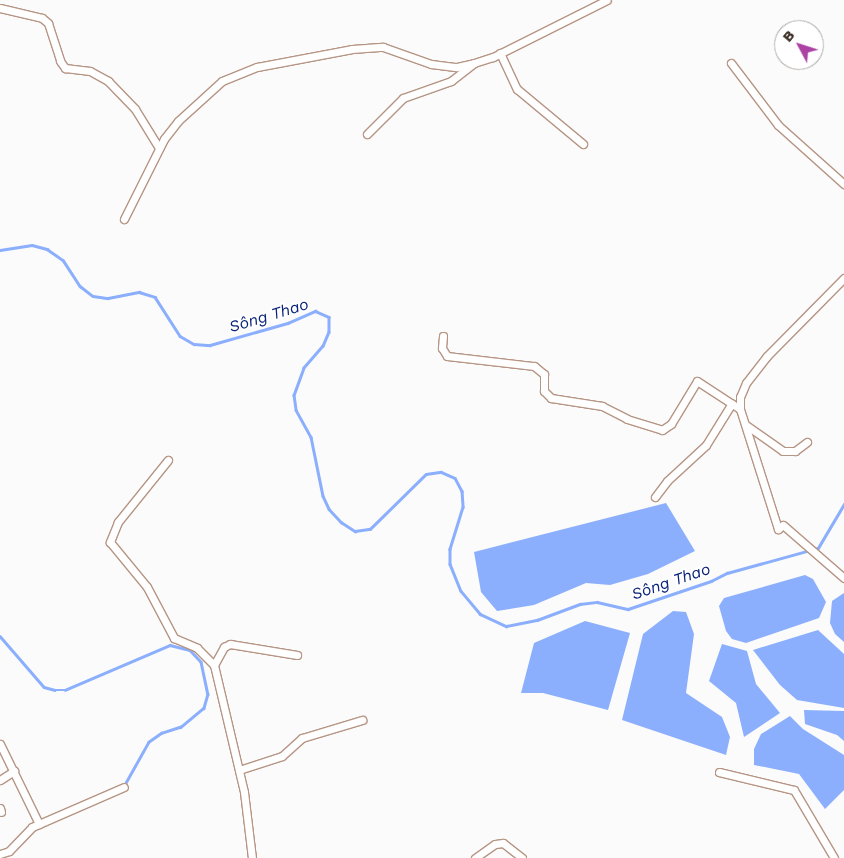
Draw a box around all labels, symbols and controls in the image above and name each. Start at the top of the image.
north arrow [774,20,824,70]
text: B [779,27,797,45]
water label: Sông Thao [227,295,311,337]
water label: Sông Thao [629,559,713,605]

